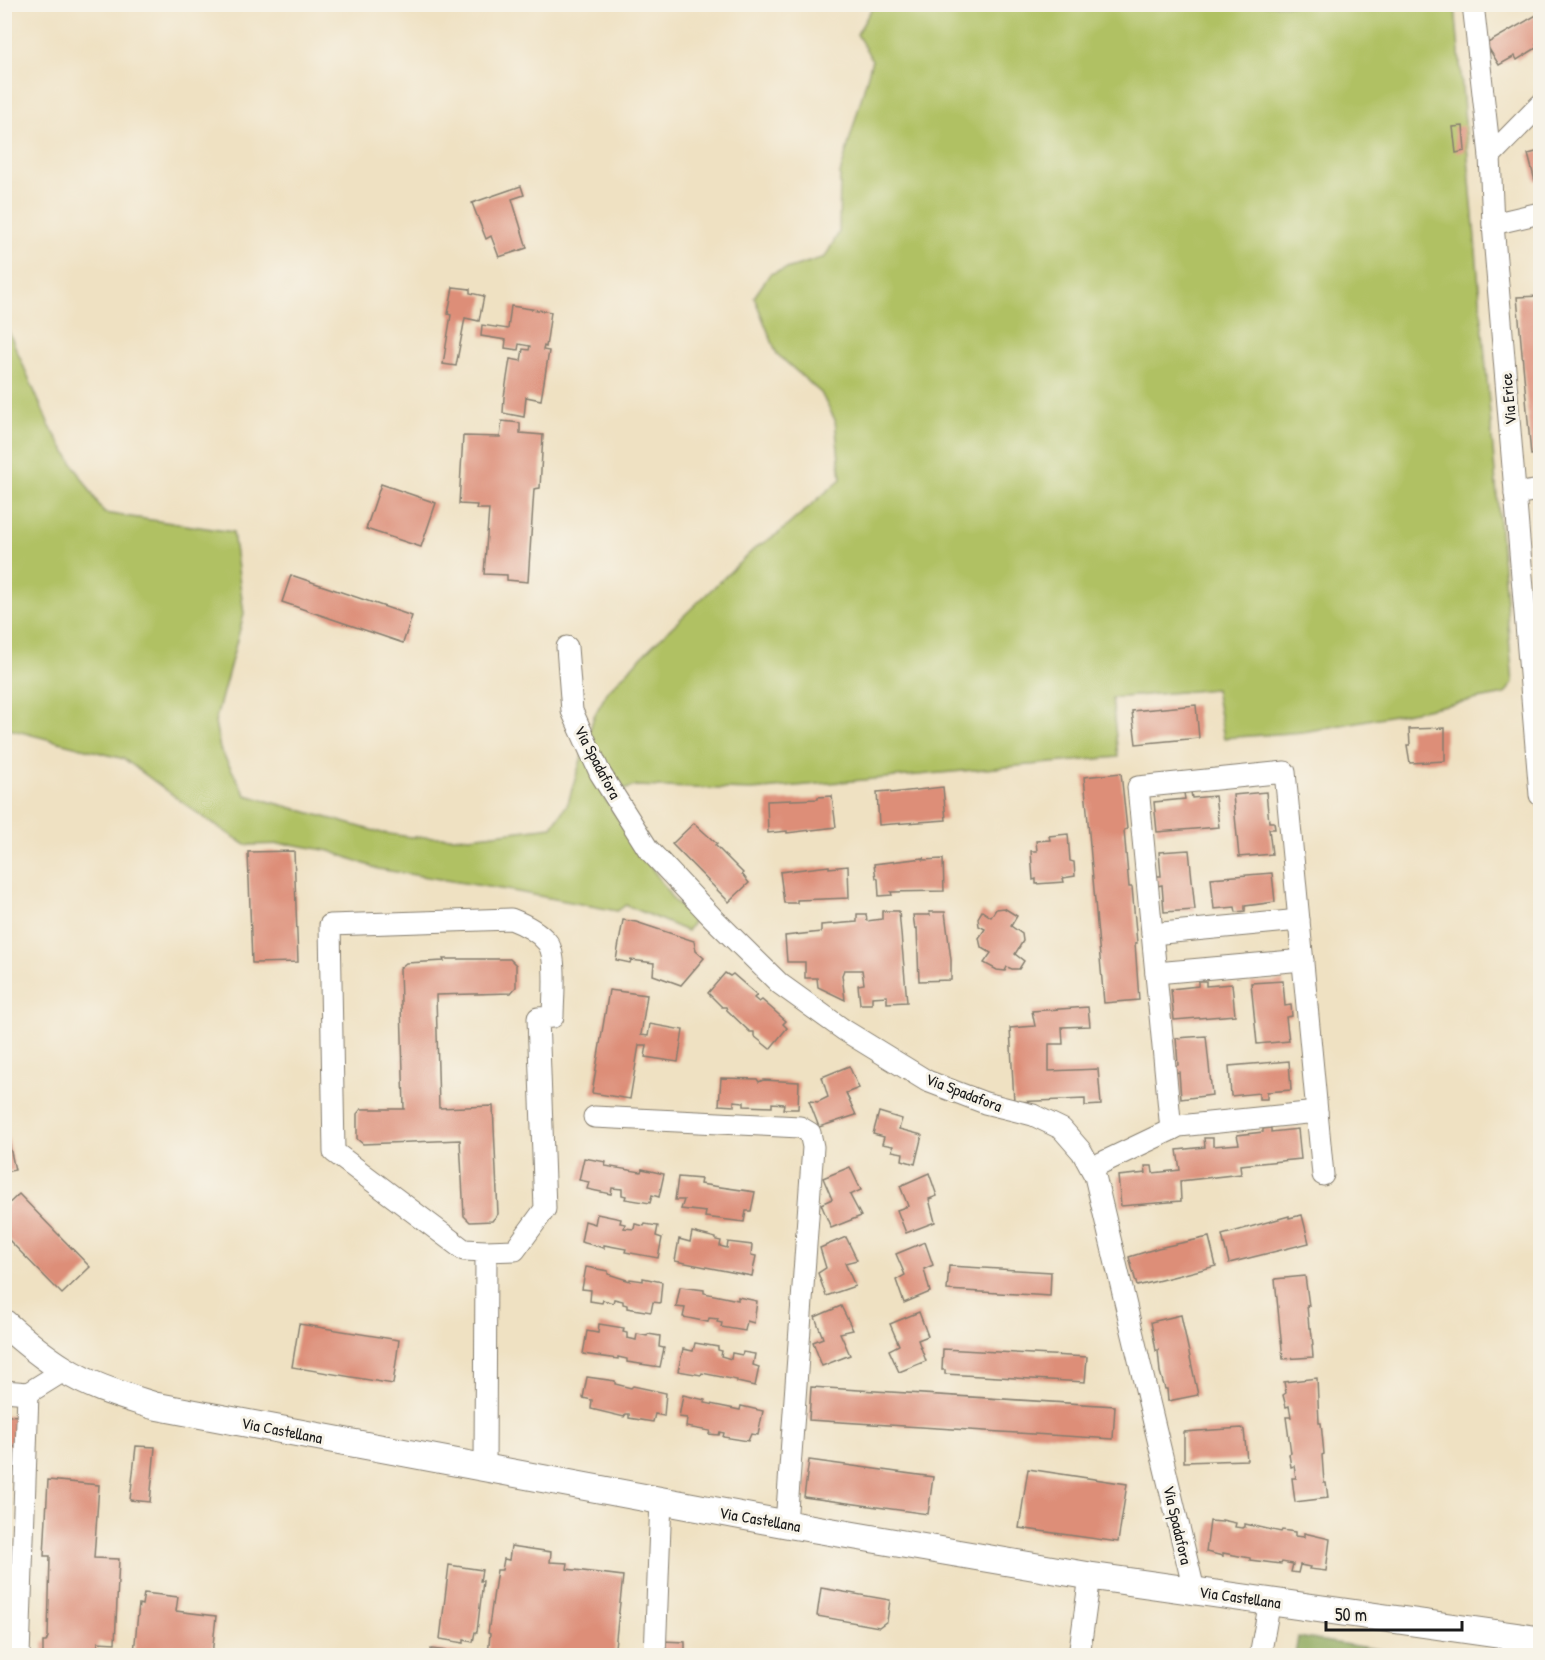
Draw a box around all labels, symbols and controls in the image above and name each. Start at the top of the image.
street label: Via Erice [1495,372,1521,426]
street label: Via Spadafora [569,721,627,803]
street label: Via Spadafora [923,1067,1005,1117]
street label: Via Castellana [240,1411,324,1449]
street label: Via Spadafora [1158,1483,1198,1567]
street label: Via Castellana [718,1501,802,1537]
street label: Via Castellana [1198,1580,1282,1614]
scale bar [1326,1594,1462,1632]
text: 50 m [1335,1602,1367,1627]

